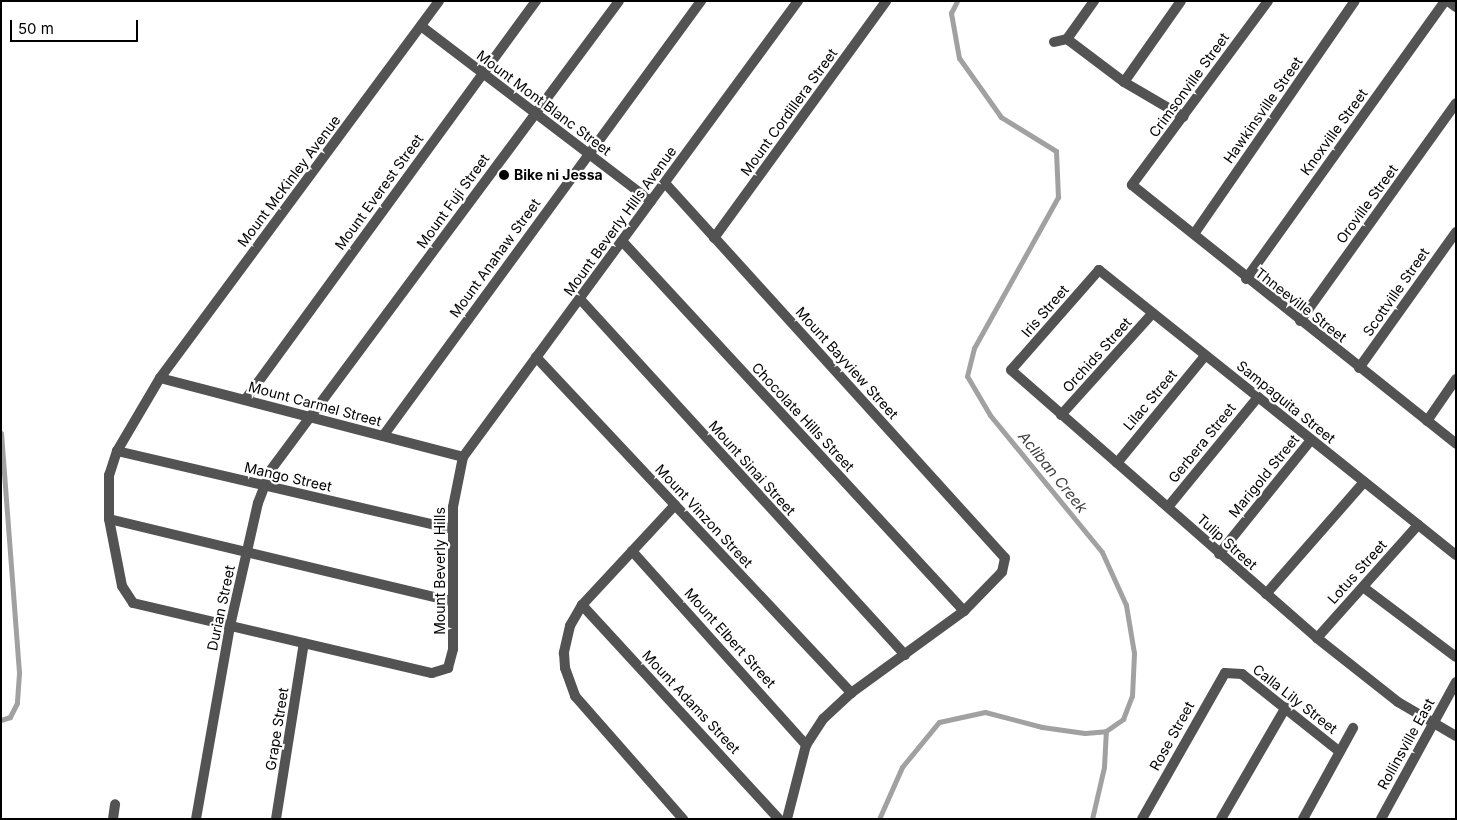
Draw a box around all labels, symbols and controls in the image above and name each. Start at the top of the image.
scale bar [12,10,140,42]
text: 50 m [18,19,54,38]
street label: Crimsonville Street [1146,30,1232,140]
street label: Mount Cordillera Street [737,45,841,179]
street label: Mount Mont Blanc Street [473,47,615,159]
street label: Hawkinsville Street [1220,54,1306,166]
street label: Knoxville Street [1297,85,1371,179]
street label: Mount McKinley Avenue [234,112,344,250]
street label: Mount Everest Street [331,131,427,253]
street label: Mount Beverly Hills Avenue [560,143,680,299]
street label: Mount Fuji Street [413,151,493,251]
street label: Oroville Street [1333,161,1401,247]
place label: Bike ni Jessa [514,167,603,183]
marker: Bike ni Jessa [498,169,510,181]
street label: Mount Anahaw Street [446,195,544,321]
street label: Scottville Street [1359,245,1433,339]
street label: Thneeville Street [1252,264,1350,346]
street label: Iris Street [1018,282,1072,340]
street label: Mount Bayview Street [792,304,902,422]
street label: Orchids Street [1059,314,1135,396]
street label: Sampaguita Street [1233,357,1339,447]
street label: Chocolate Hills Street [748,359,858,475]
street label: Lilac Street [1120,366,1180,434]
street label: Mount Carmel Street [247,378,383,430]
street label: Gerbera Street [1165,400,1239,486]
street label: Mount Sinai Street [705,417,799,519]
water label: Acliban Creek [1015,428,1091,516]
street label: Marigold Street [1225,431,1303,521]
street label: Mango Street [243,459,333,495]
street label: Mount Vinzon Street [652,461,756,571]
street label: Mount Beverly Hills [432,507,448,635]
street label: Tulip Street [1193,511,1261,573]
street label: Lotus Street [1324,537,1390,607]
street label: Durian Street [204,564,238,652]
street label: Mount Elbert Street [681,585,779,691]
street label: Mount Adams Street [639,647,743,757]
street label: Calla Lily Street [1249,661,1341,737]
street label: Grape Street [262,686,292,772]
street label: Rollinsville East [1374,696,1438,792]
street label: Rose Street [1146,699,1198,773]

